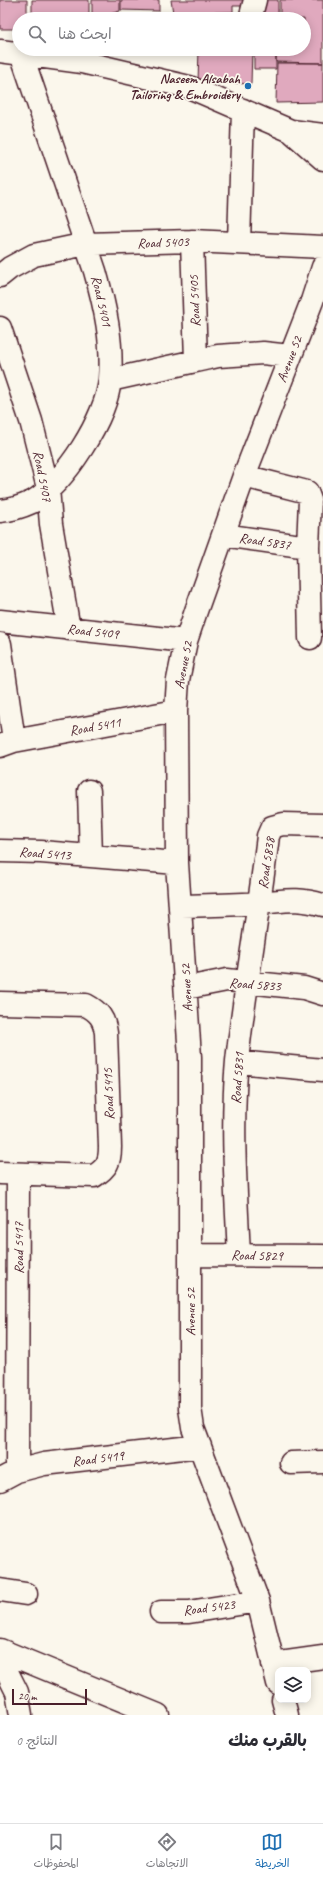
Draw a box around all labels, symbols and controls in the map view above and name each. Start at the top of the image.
search box [12,12,311,56]
icon: search [26,23,48,45]
text: ابحث هنا [58,25,112,44]
place label: Naseem Alsabah Tailoring & Embroidery [130,70,242,103]
marker: Naseem Alsabah Tailoring & Embroidery [243,81,253,91]
street label: Road 5403 [137,233,191,252]
street label: Road 5401 [87,274,116,329]
street label: Road 5405 [185,274,204,327]
street label: Avenue 52 [273,332,307,385]
street label: Road 5407 [29,449,56,504]
street label: Road 5837 [238,529,293,554]
street label: Road 5409 [66,620,121,643]
street label: Avenue 52 [171,638,197,690]
street label: Road 5411 [68,713,123,739]
street label: Road 5838 [254,834,279,890]
street label: Road 5413 [18,843,73,864]
street label: Avenue 52 [177,962,196,1012]
street label: Road 5833 [228,974,283,995]
street label: Road 5831 [227,1051,248,1105]
street label: Road 5415 [99,1067,118,1120]
street label: Road 5417 [10,1221,27,1274]
street label: Road 5829 [231,1247,285,1264]
street label: Avenue 52 [182,1286,199,1336]
street label: Road 5419 [71,1447,127,1470]
street label: Road 5423 [182,1596,238,1619]
map controls [275,1667,311,1703]
button: layers [275,1667,311,1703]
scale bar [12,1687,87,1706]
text: 20 m [18,1689,37,1703]
text: بالقرب منك [228,1730,307,1751]
text: النتائج: 0 [16,1733,58,1749]
tab: المحفوظات [34,1831,79,1873]
tab: الاتجاهات [146,1831,188,1873]
tab: الخريطة [255,1831,290,1873]

